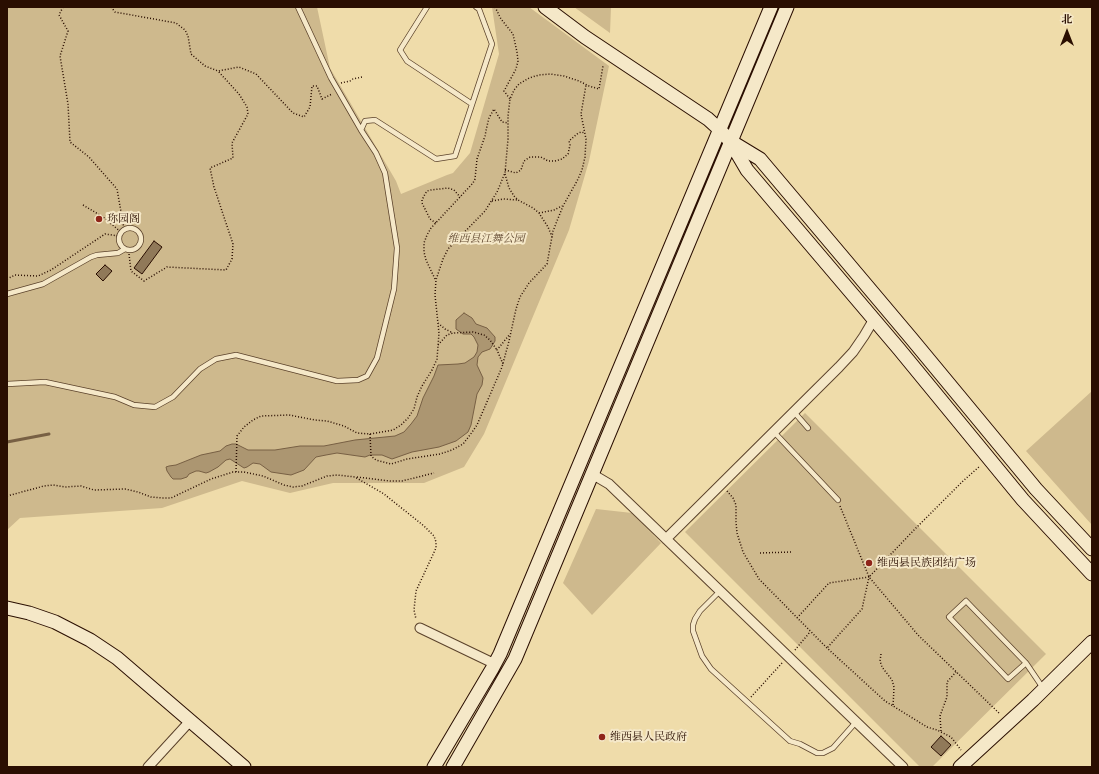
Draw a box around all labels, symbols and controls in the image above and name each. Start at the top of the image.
north arrow [1047,12,1087,52]
text: 北 [1062,12,1073,27]
place label: 珎园阁 [107,212,140,226]
marker: 珎园阁 [94,214,104,224]
park label: 维西县江舞公园 [448,232,524,246]
place label: 维西县民族团结广场 [877,556,976,570]
marker: 维西县民族团结广场 [864,558,874,568]
place label: 维西县人民政府 [610,730,687,744]
marker: 维西县人民政府 [597,732,607,742]

